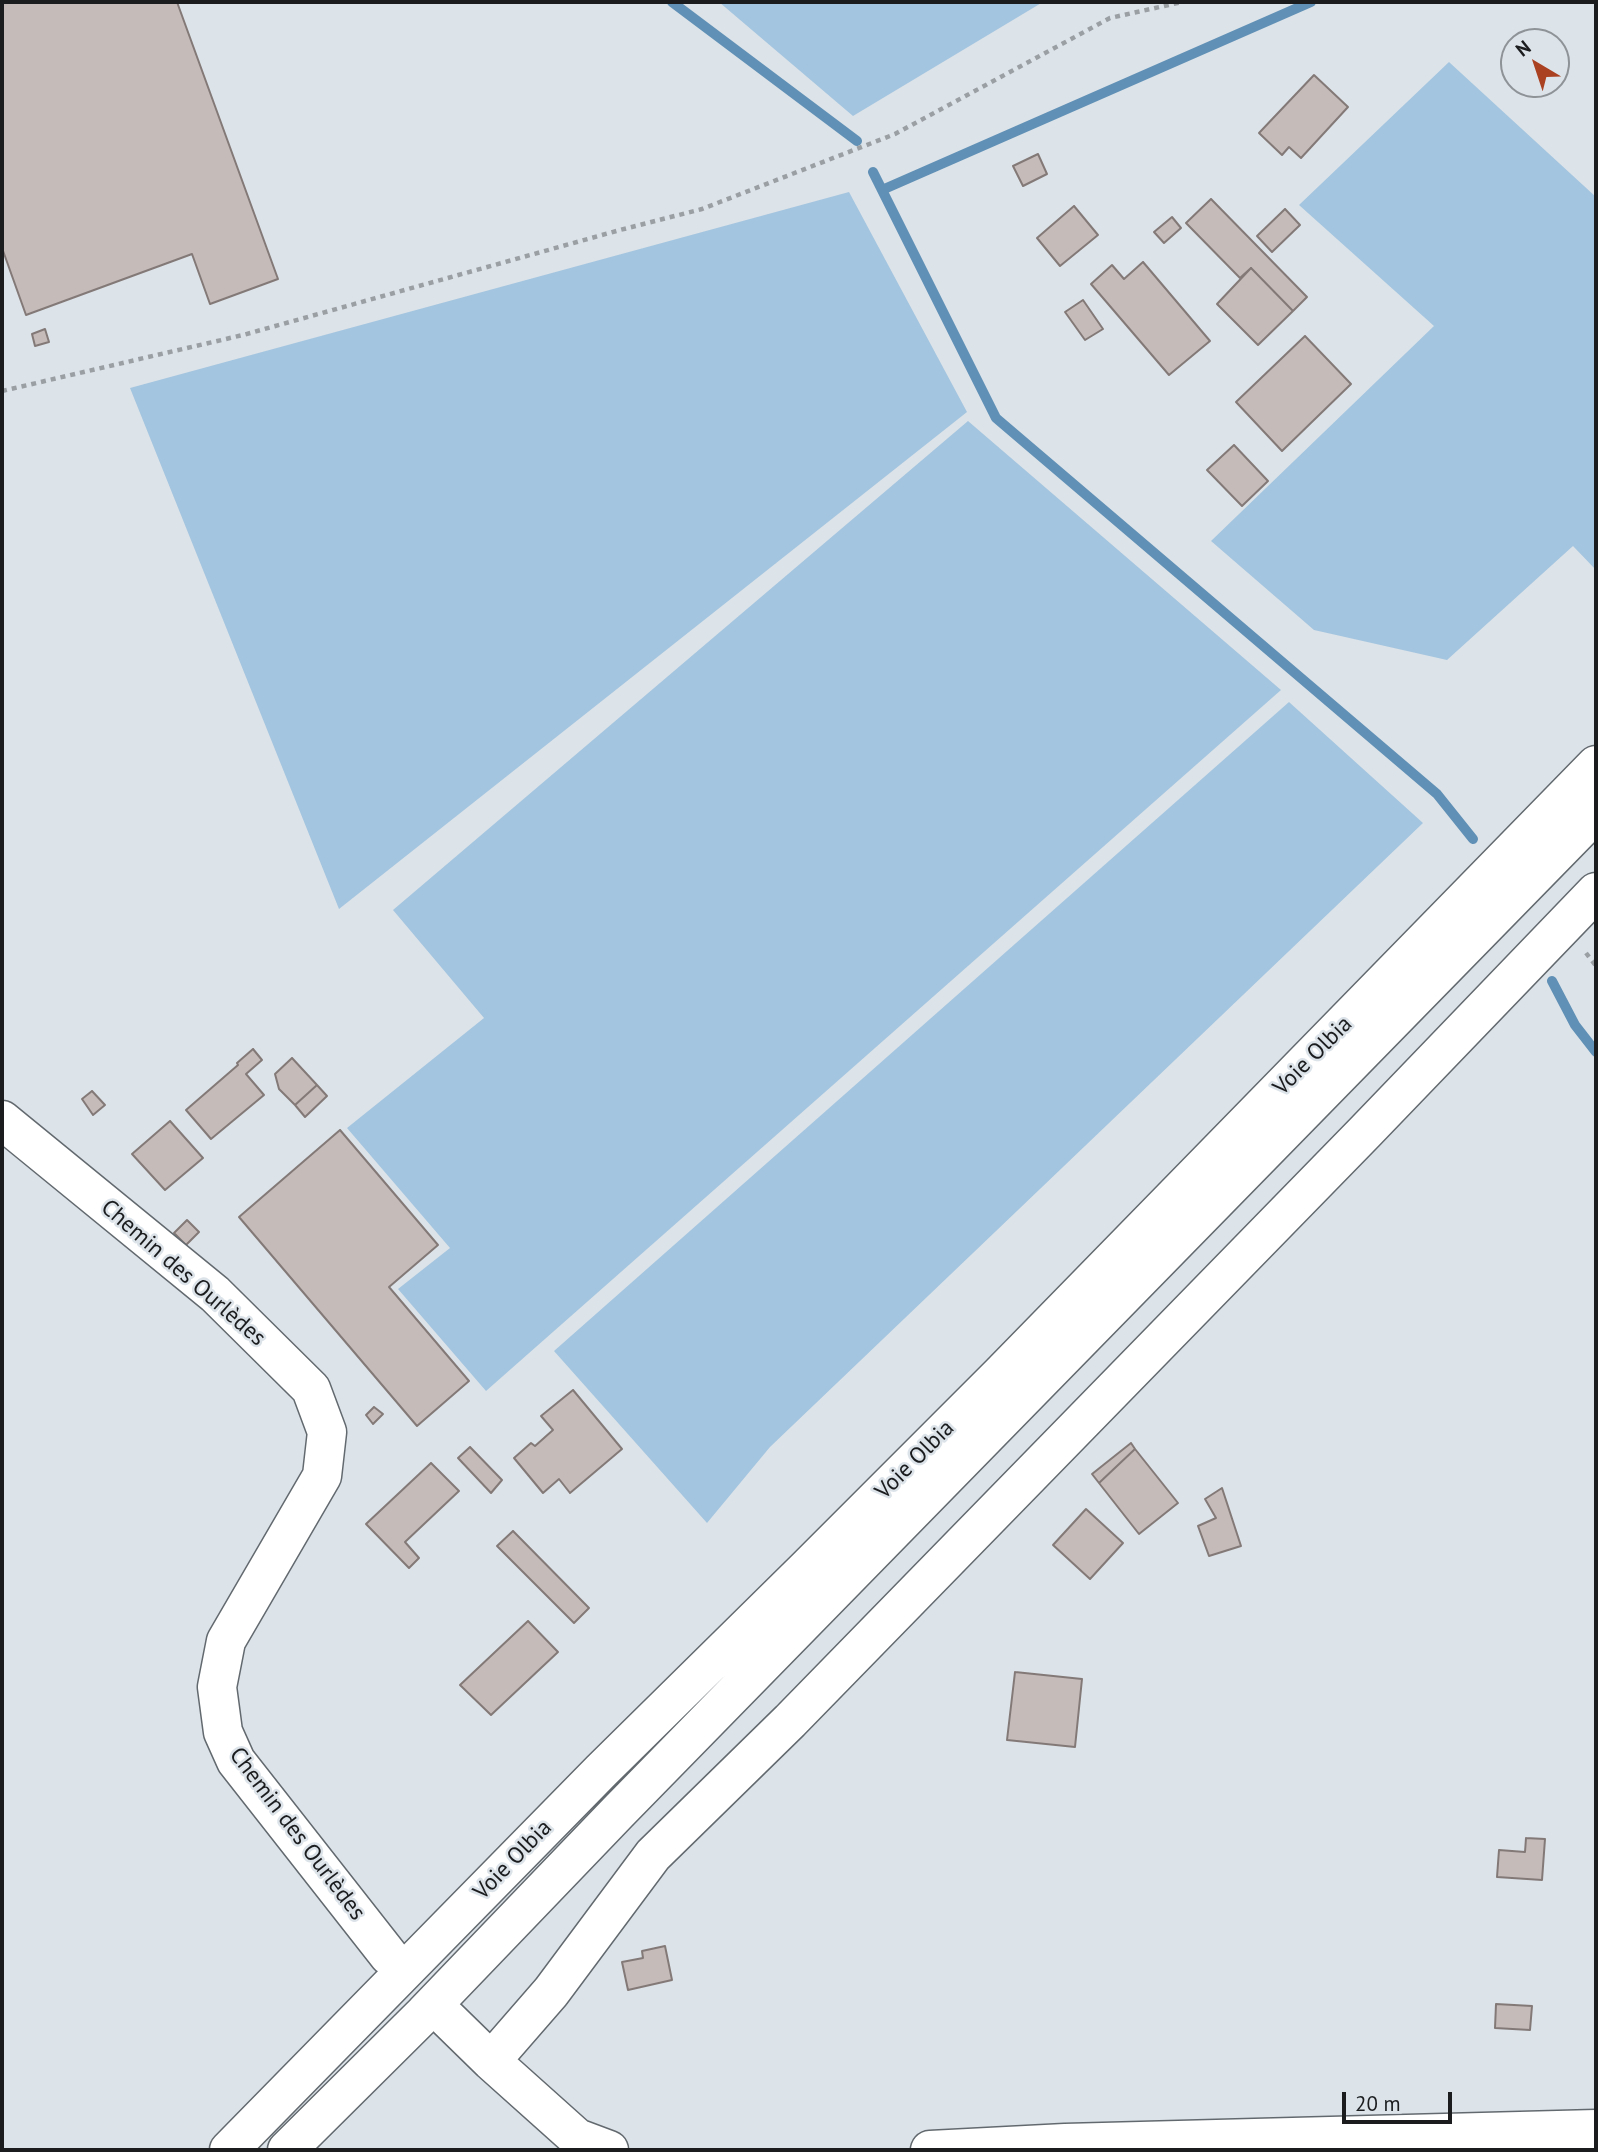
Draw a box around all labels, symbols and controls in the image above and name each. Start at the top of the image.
north arrow [1500,28,1570,98]
text: N [1511,35,1535,61]
street label: Voie Olbia [1268,1011,1358,1101]
street label: Chemin des Ourlèdes [95,1194,271,1352]
street label: Voie Olbia [870,1415,960,1505]
street label: Chemin des Ourlèdes [223,1742,371,1926]
street label: Voie Olbia [468,1814,558,1906]
scale bar [1346,2078,1456,2122]
text: 20 m [1355,2090,1401,2117]

